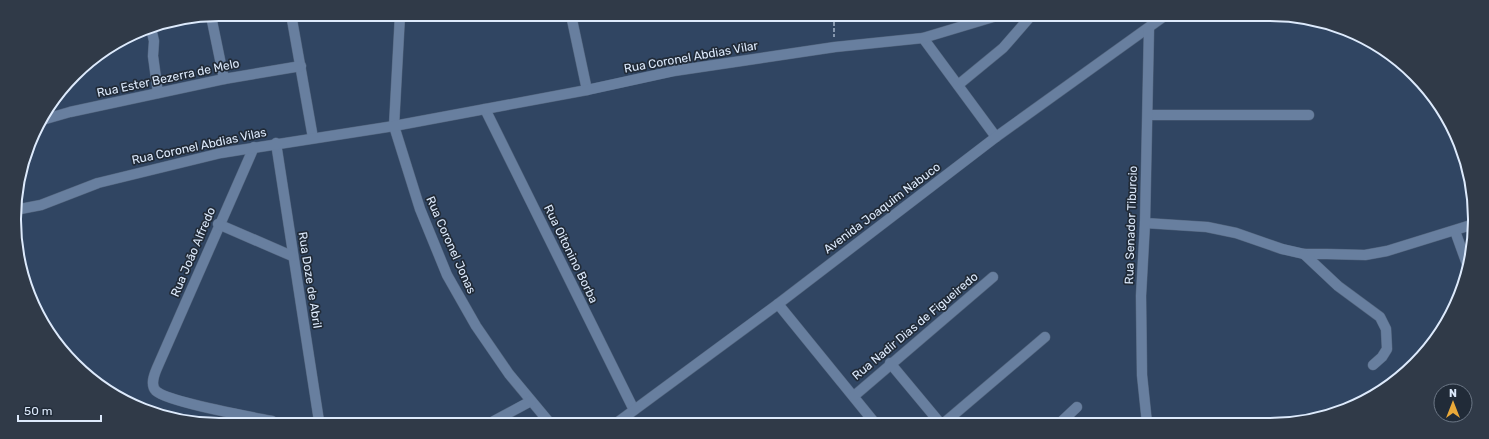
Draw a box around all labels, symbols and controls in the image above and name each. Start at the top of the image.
street label: Rua Coronel Abdias Vilar [623,38,760,76]
street label: Rua Ester Bezerra de Melo [95,56,241,100]
street label: Rua Coronel Abdias Vilas [130,125,268,167]
street label: Avenida Joaquim Nabuco [821,159,943,256]
street label: Rua Senador Tiburcio [1122,165,1140,285]
street label: Rua Coronel Jonas [423,194,479,296]
street label: Rua Oitonino Borba [541,203,601,305]
street label: Rua João Alfredo [168,205,218,299]
street label: Rua Doze de Abril [295,231,325,329]
street label: Rua Nadir Dias de Figueiredo [849,269,981,383]
north arrow [1433,383,1473,423]
text: N [1449,387,1457,400]
scale bar [18,397,101,423]
text: 50 m [24,404,52,418]

